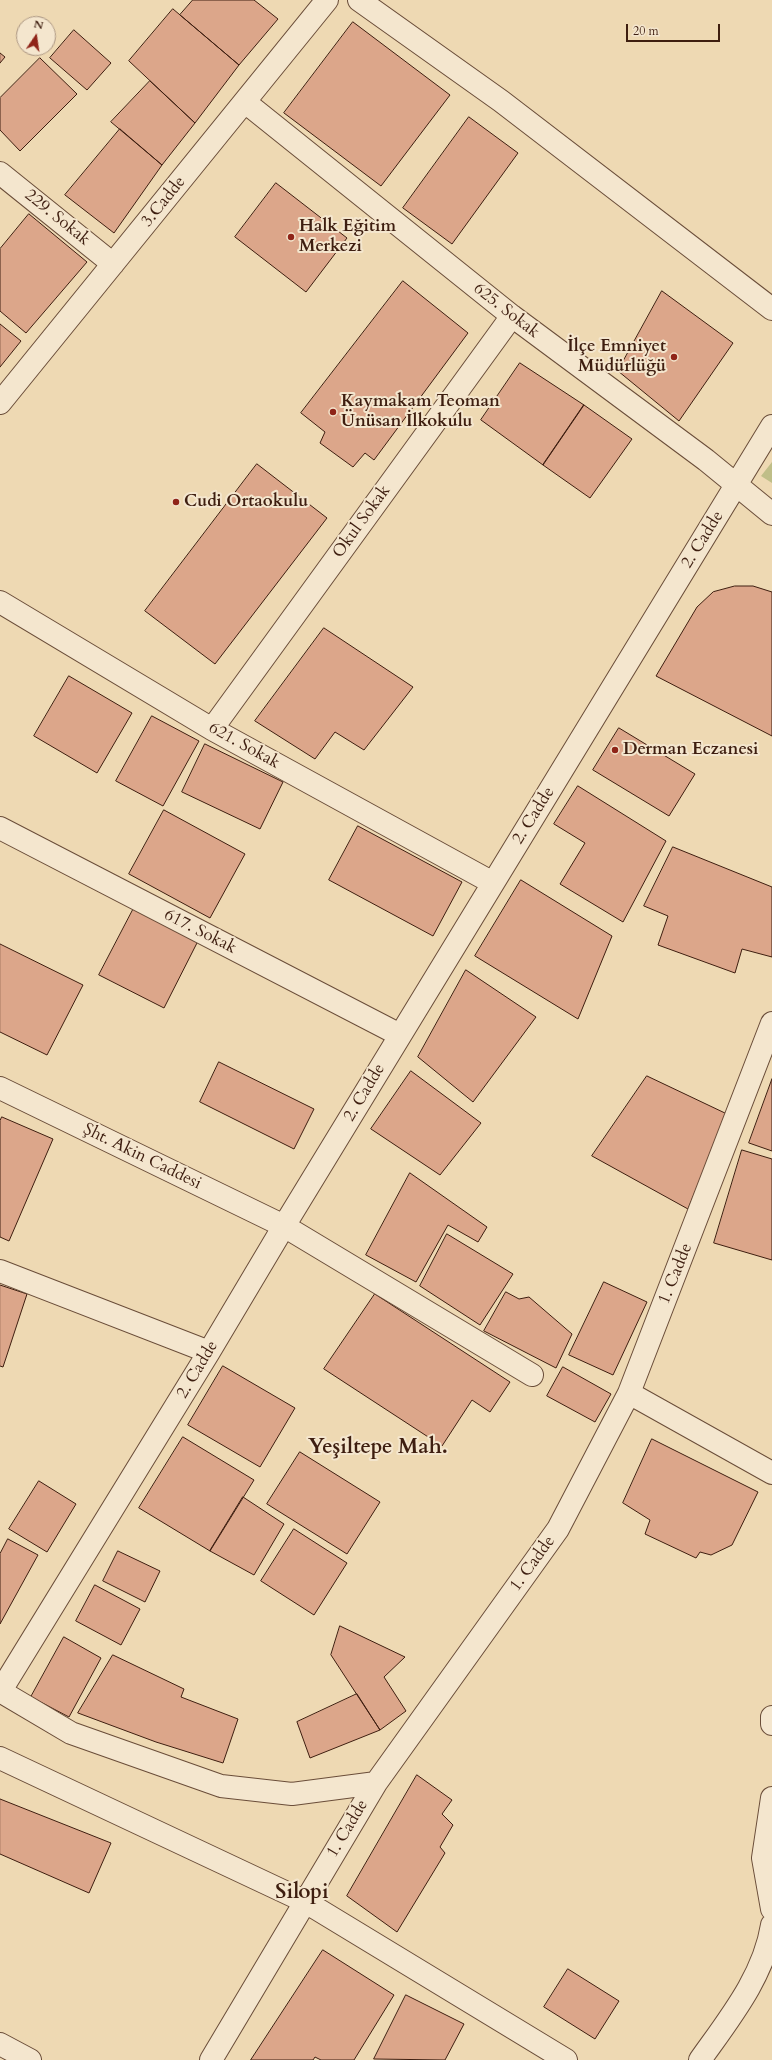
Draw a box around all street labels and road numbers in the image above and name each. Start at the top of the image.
street label: 3.Cadde [137,173,191,231]
street label: 229. Sokak [20,185,94,251]
street label: 625. Sokak [469,279,543,343]
street label: Okul Sokak [329,482,395,562]
street label: 2. Cadde [677,508,729,572]
street label: 621. Sokak [205,718,283,774]
street label: 2. Cadde [508,784,560,848]
street label: 617. Sokak [161,905,239,959]
street label: 2. Cadde [340,1060,390,1126]
street label: Şht. Akin Caddesi [80,1120,204,1194]
street label: 1. Cadde [655,1241,697,1307]
street label: 2. Cadde [173,1337,223,1403]
street label: 1. Cadde [506,1532,560,1596]
street label: 1. Cadde [323,1796,373,1862]

